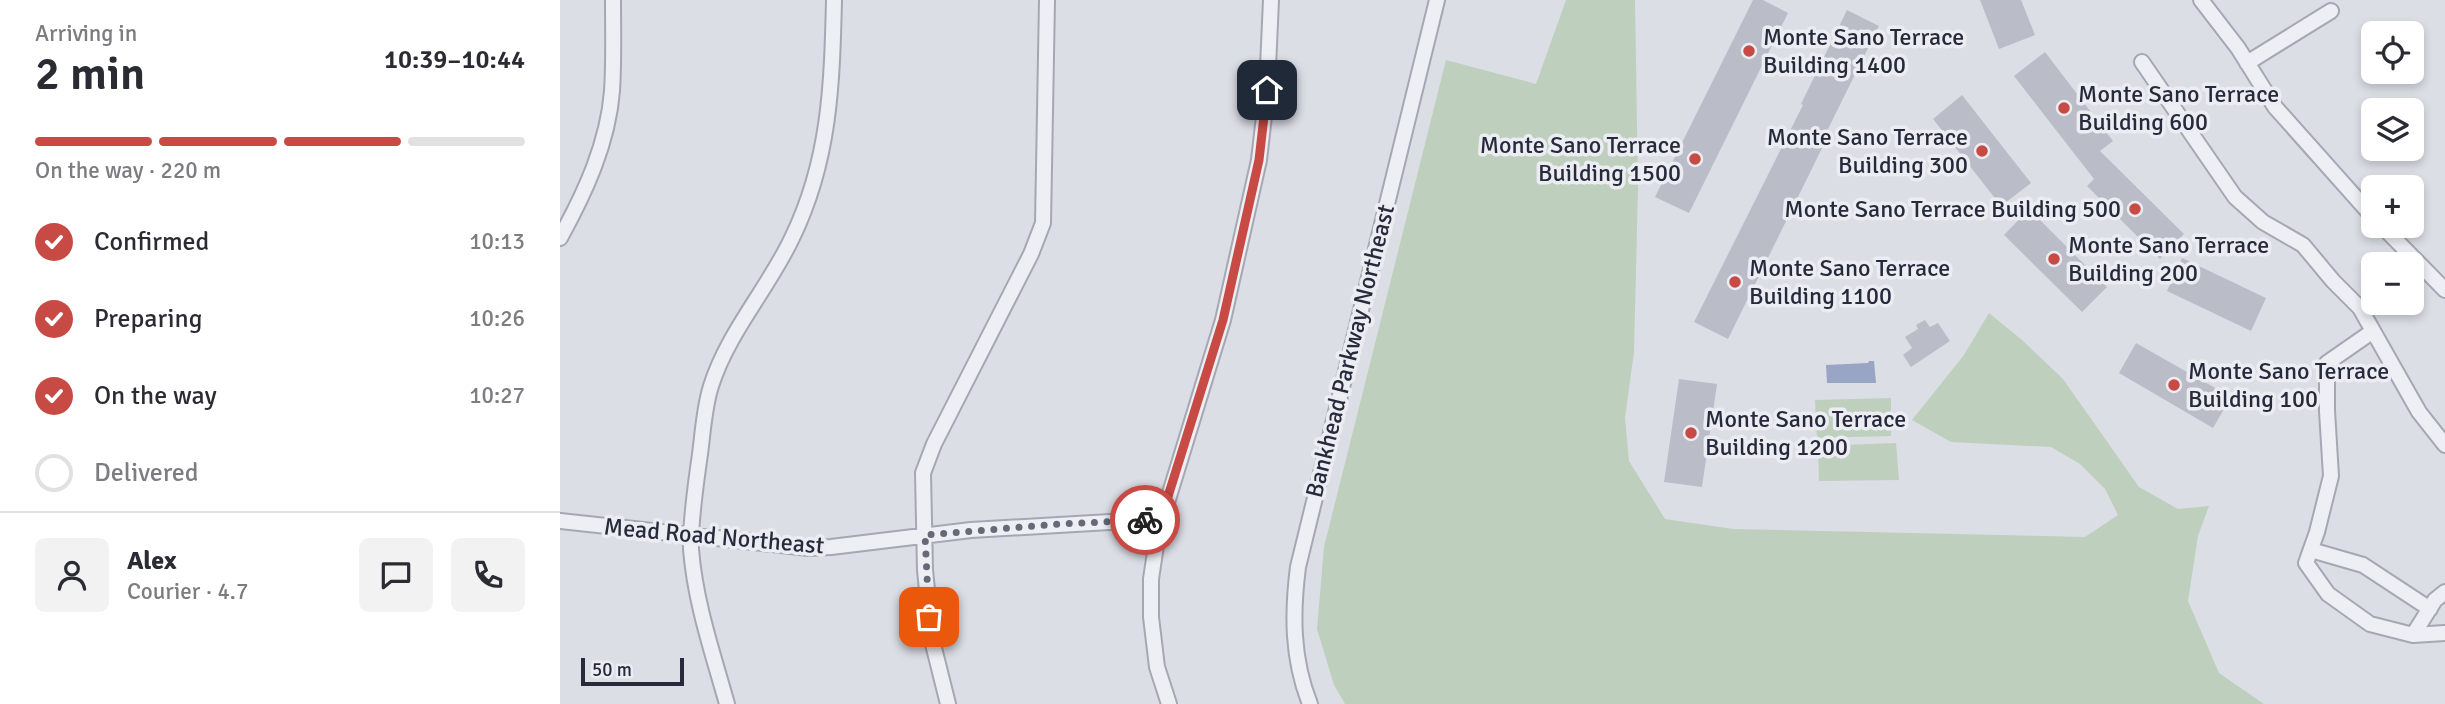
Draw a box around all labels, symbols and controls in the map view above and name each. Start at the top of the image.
text: Arriving in [35,19,137,48]
map controls [2361,21,2424,315]
button: locate [2361,21,2424,84]
place label: Monte Sano Terrace Building 1400 [1763,22,1964,80]
marker: Monte Sano Terrace Building 1400 [1741,43,1757,59]
text: 10:39–10:44 [384,44,525,76]
text: 2 min [35,46,145,102]
pin [1237,60,1297,120]
icon: home [1248,71,1286,109]
place label: Monte Sano Terrace Building 600 [2078,79,2279,137]
button: layers [2361,98,2424,161]
marker: Monte Sano Terrace Building 600 [2056,100,2072,116]
place label: Monte Sano Terrace Building 300 [1767,122,1968,180]
place label: Monte Sano Terrace Building 1500 [1480,130,1681,188]
marker: Monte Sano Terrace Building 300 [1974,143,1990,159]
marker: Monte Sano Terrace Building 1500 [1687,151,1703,167]
text: On the way · 220 m [35,156,221,185]
button: + [2361,175,2424,238]
place label: Monte Sano Terrace Building 500 [1784,194,2121,224]
street label: Bankhead Parkway Northeast [1299,201,1401,501]
marker: Monte Sano Terrace Building 500 [2127,201,2143,217]
icon: check [35,223,73,261]
text: Confirmed [94,226,209,258]
text: 10:13 [469,227,525,256]
place label: Monte Sano Terrace Building 200 [2068,230,2269,288]
marker: Monte Sano Terrace Building 200 [2046,251,2062,267]
button: − [2361,252,2424,315]
place label: Monte Sano Terrace Building 1100 [1749,253,1950,311]
marker: Monte Sano Terrace Building 1100 [1727,274,1743,290]
icon: check [35,300,73,338]
text: Preparing [94,303,202,335]
text: 10:26 [469,304,525,333]
place label: Monte Sano Terrace Building 100 [2188,356,2389,414]
icon: check [35,377,73,415]
marker: Monte Sano Terrace Building 100 [2166,377,2182,393]
text: On the way [94,380,217,412]
text: 10:27 [469,381,525,410]
place label: Monte Sano Terrace Building 1200 [1705,404,1906,462]
marker: Monte Sano Terrace Building 1200 [1683,425,1699,441]
text: Delivered [94,457,199,489]
courier [1110,485,1180,555]
icon: bike [1126,501,1164,539]
street label: Mead Road Northeast [603,511,825,561]
button: person [35,538,109,612]
button: chat [359,538,433,612]
button: phone [451,538,525,612]
text: Alex [127,545,177,577]
text: Courier · 4.7 [127,577,248,606]
pin [899,587,959,647]
icon: bag [910,598,948,636]
scale bar [581,655,684,687]
text: 50 m [592,658,632,682]

